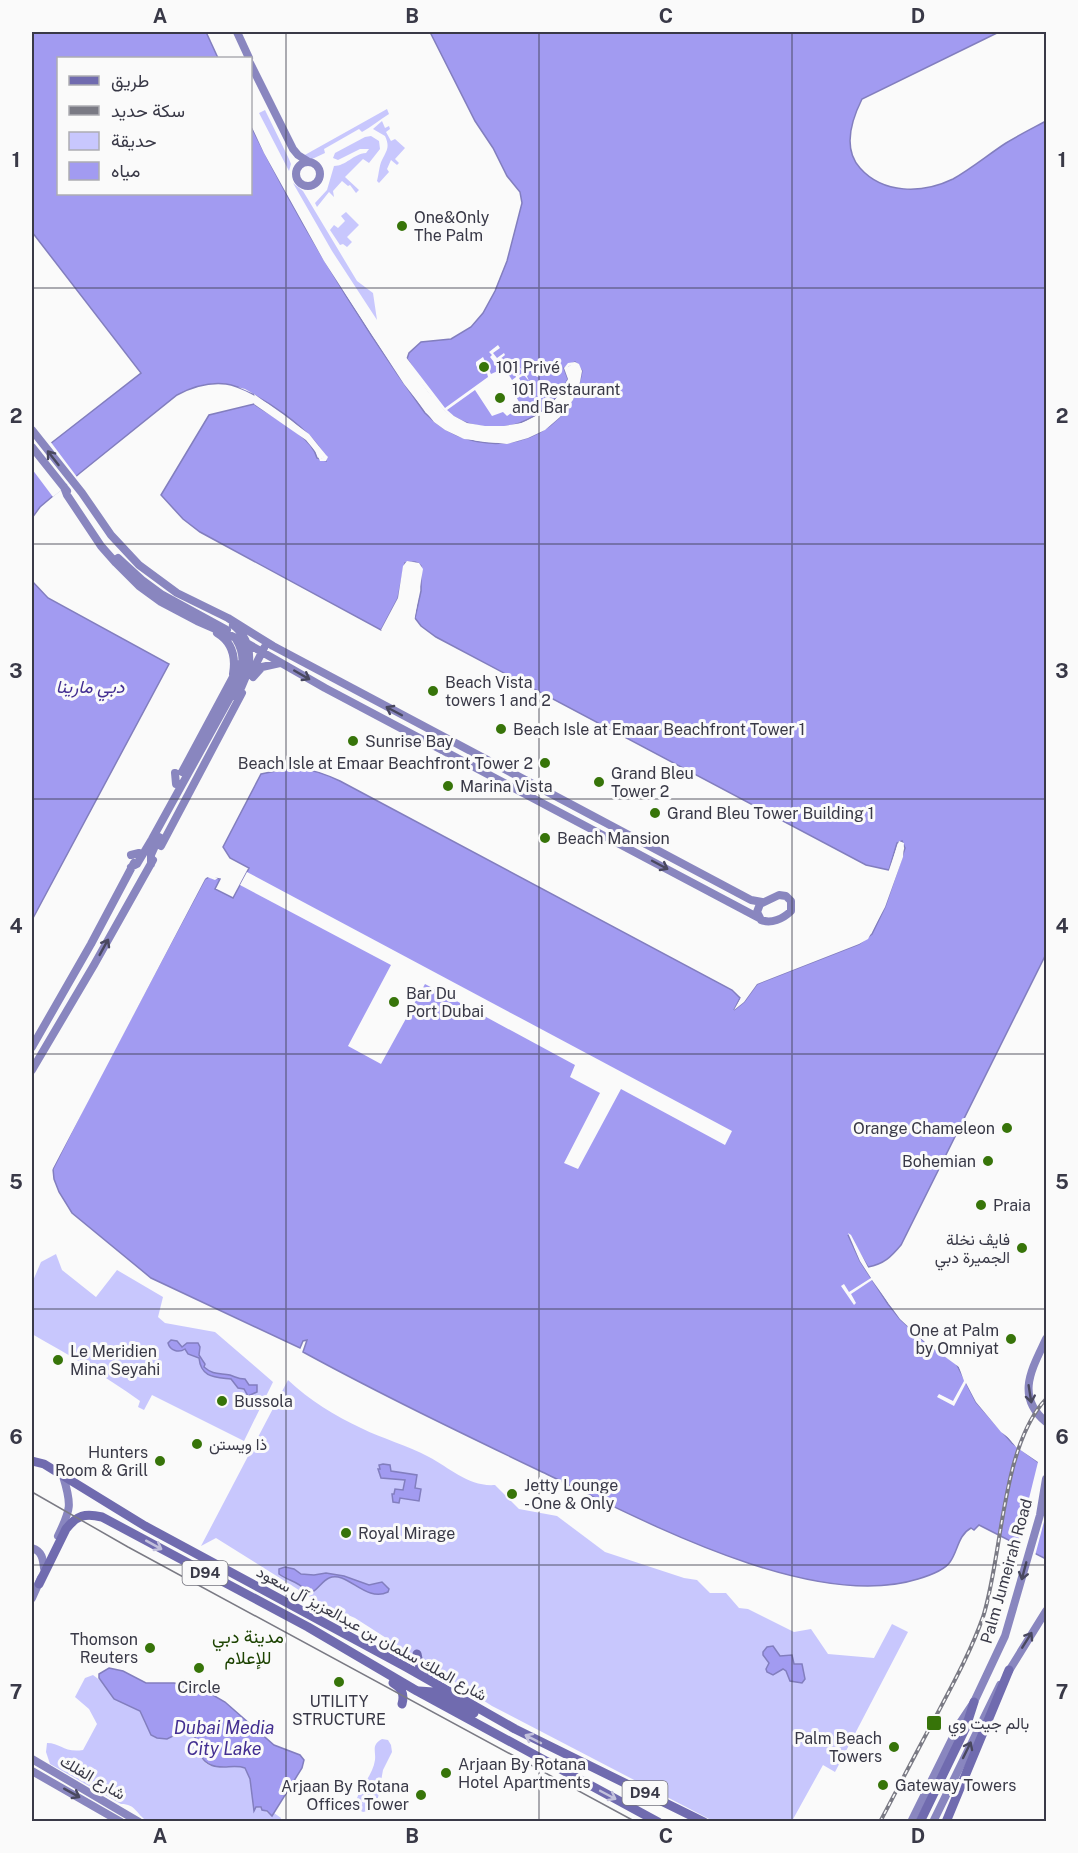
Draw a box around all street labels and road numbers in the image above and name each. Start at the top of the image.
street label: Palm Jumeirah Road [977,1497,1036,1646]
road number: D94 [182,1561,228,1585]
street label: شارع الملك سلمان بن عبدالعزيز آل سعود [252,1562,490,1707]
street label: شارع الفلك [56,1751,129,1805]
road number: D94 [622,1781,668,1805]

